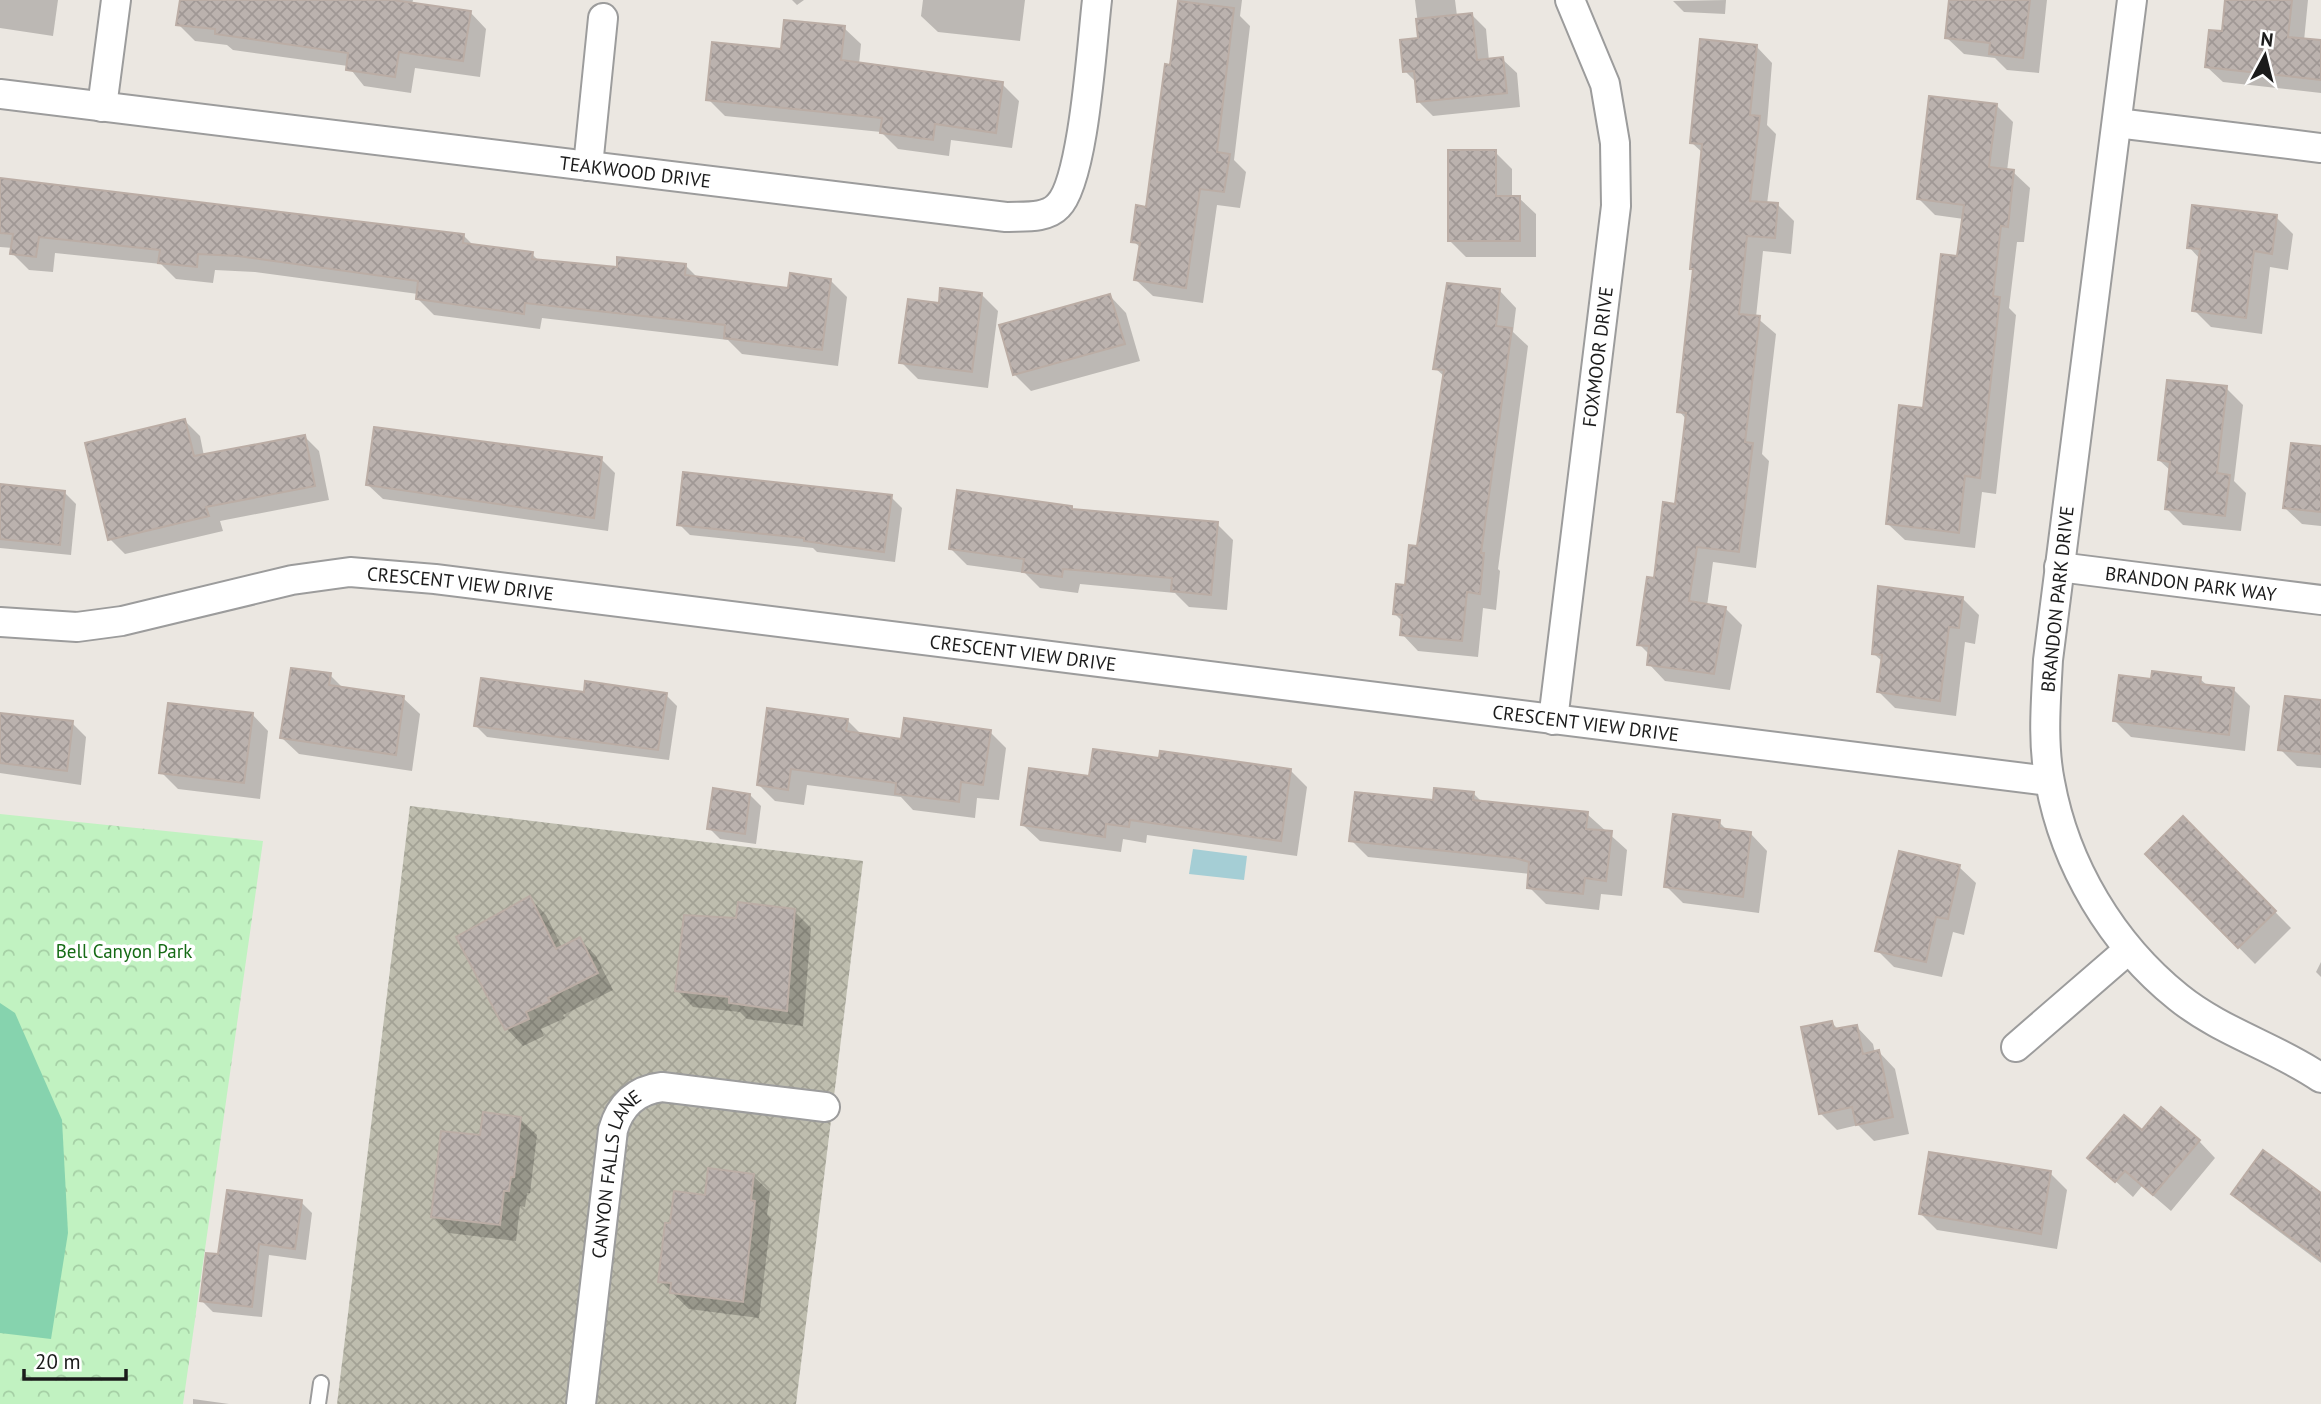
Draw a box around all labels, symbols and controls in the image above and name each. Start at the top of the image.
north arrow [2230,21,2300,91]
text: N [2259,26,2275,52]
street label: TEAKWOOD DRIVE [558,151,712,193]
street label: FOXMOOR DRIVE [1577,285,1618,428]
street label: BRANDON PARK DRIVE [2035,505,2079,693]
street label: CRESCENT VIEW DRIVE [366,561,555,606]
street label: BRANDON PARK WAY [2104,561,2278,606]
street label: CRESCENT VIEW DRIVE [929,629,1118,676]
street label: CRESCENT VIEW DRIVE [1491,699,1680,747]
park label: Bell Canyon Park [56,939,192,963]
street label: CANYON FALLS LANE [586,1084,646,1260]
scale bar [24,1338,126,1382]
text: 20 m [35,1348,81,1375]

